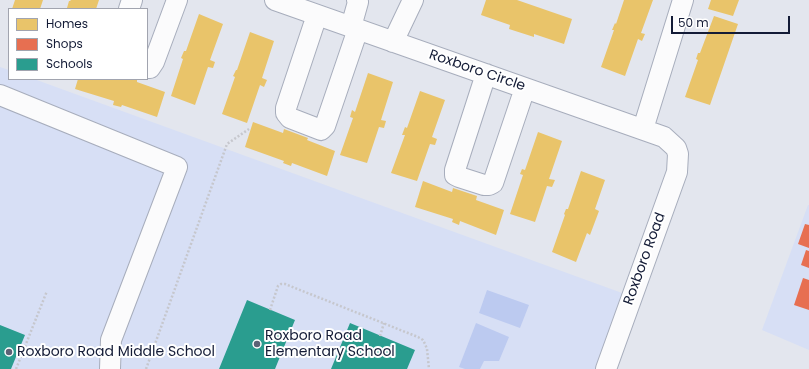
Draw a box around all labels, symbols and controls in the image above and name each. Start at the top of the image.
legend [8,8,148,80]
scale bar [673,8,792,34]
text: 50 m [678,14,709,31]
text: Homes [46,15,88,32]
text: Shops [46,35,83,52]
street label: Roxboro Circle [427,47,527,95]
text: Schools [46,55,93,72]
street label: Roxboro Road [621,211,669,307]
place label: Roxboro Road Elementary School [265,328,395,360]
marker: Roxboro Road Elementary School [252,339,262,349]
place label: Roxboro Road Middle School [17,344,215,360]
marker: Roxboro Road Middle School [4,347,14,357]

